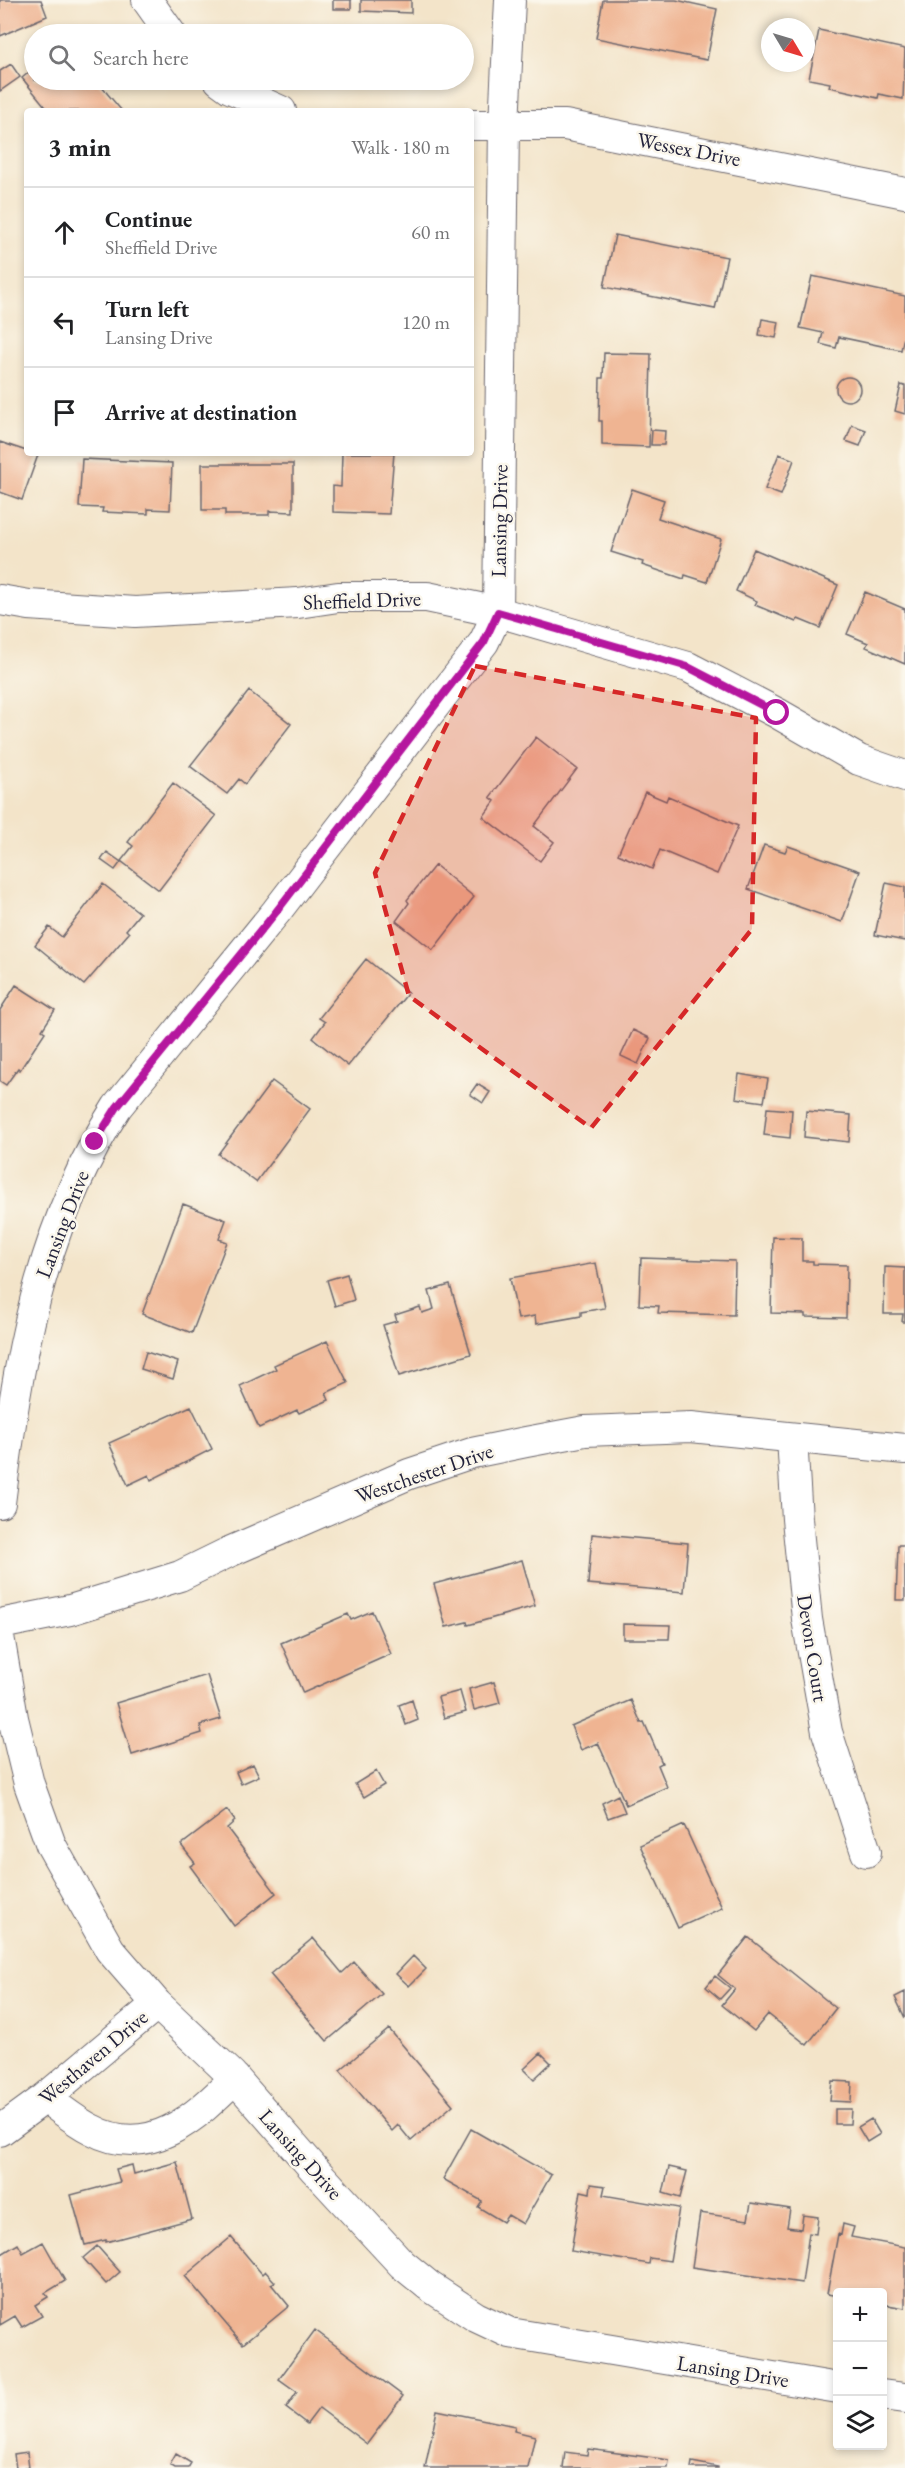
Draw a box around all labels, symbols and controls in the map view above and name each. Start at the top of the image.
north arrow [761,18,815,72]
search box [24,24,474,90]
icon: search [45,41,78,74]
text: Search here [93,43,188,72]
street label: Wessex Drive [635,126,743,172]
text: 3 min [48,130,111,164]
text: Walk · 180 m [351,134,450,160]
text: Continue [105,205,192,234]
icon: ahead [48,216,81,249]
text: 60 m [411,219,450,245]
text: Sheffield Drive [105,234,217,260]
text: Turn left [105,295,189,324]
icon: left [48,306,81,339]
text: 120 m [402,309,450,335]
text: Lansing Drive [105,324,213,350]
icon: arrive [48,396,81,429]
text: Arrive at destination [105,398,297,427]
street label: Lansing Drive [485,464,513,578]
street label: Sheffield Drive [303,584,421,616]
route start [763,699,789,725]
route end [81,1128,107,1154]
street label: Lansing Drive [29,1166,95,1282]
street label: Westchester Drive [352,1437,496,1509]
street label: Devon Court [791,1592,835,1704]
street label: Westhaven Drive [33,2003,153,2111]
street label: Lansing Drive [253,2103,349,2205]
map controls [833,2288,887,2450]
button: + [833,2288,887,2342]
button: − [833,2342,887,2396]
street label: Lansing Drive [675,2349,791,2393]
button: layers [833,2396,887,2450]

